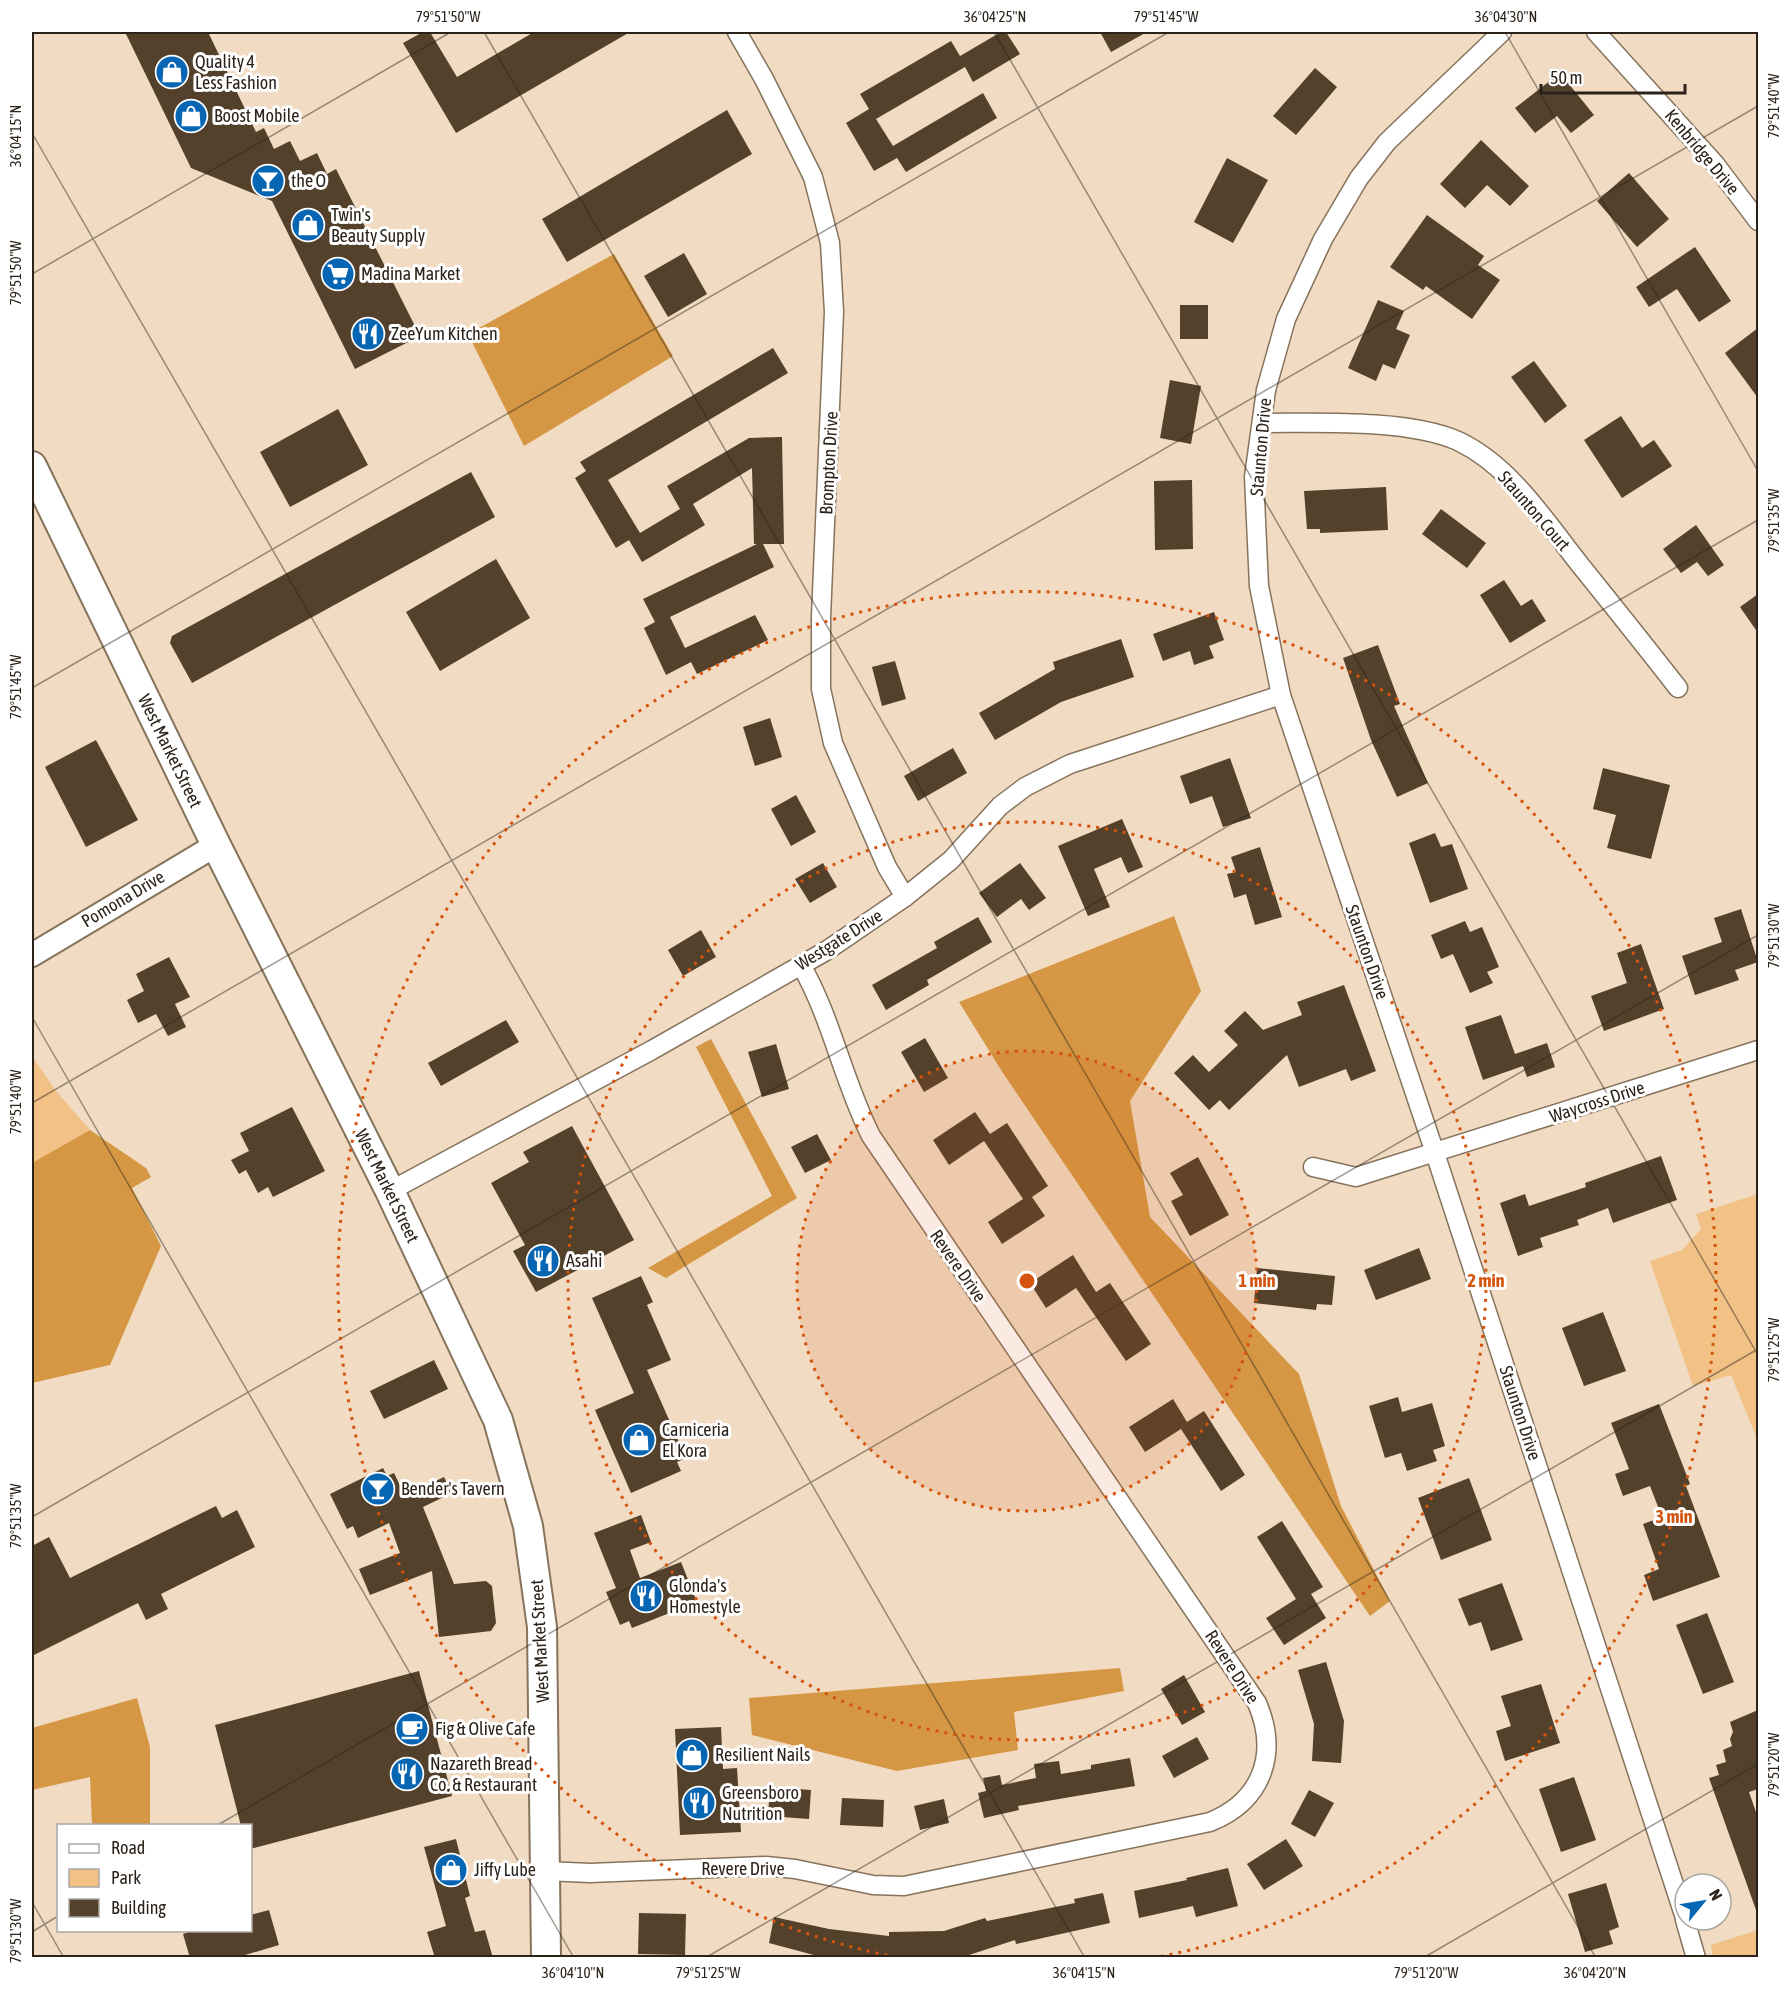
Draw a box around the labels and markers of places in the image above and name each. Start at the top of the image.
place label: Quality 4 Less Fashion [195,51,277,93]
shop icon: Quality 4 Less Fashion [154,54,190,90]
shop icon: Boost Mobile [173,98,209,134]
place label: Boost Mobile [214,105,299,126]
bar icon: the O [250,163,286,199]
place label: the O [291,170,326,191]
place label: Twin's Beauty Supply [331,204,425,246]
shop icon: Twin's Beauty Supply [290,207,326,243]
supermarket icon: Madina Market [320,256,356,292]
place label: Madina Market [361,263,460,284]
restaurant icon: ZeeYum Kitchen [350,316,386,352]
place label: ZeeYum Kitchen [391,323,498,344]
restaurant icon: Asahi [525,1243,561,1279]
place label: Asahi [566,1250,602,1271]
centre of rings [1017,1271,1037,1291]
place label: Carniceria El Kora [662,1419,729,1461]
shop icon: Carniceria El Kora [621,1422,657,1458]
bar icon: Bender's Tavern [360,1471,396,1507]
place label: Bender's Tavern [401,1478,505,1499]
place label: Glonda's Homestyle [669,1575,741,1617]
restaurant icon: Glonda's Homestyle [628,1578,664,1614]
cafe icon: Fig & Olive Cafe [394,1711,430,1747]
place label: Fig & Olive Cafe [435,1718,535,1739]
shop icon: Resilient Nails [674,1737,710,1773]
place label: Resilient Nails [715,1744,810,1765]
place label: Nazareth Bread Co. & Restaurant [430,1753,537,1795]
restaurant icon: Nazareth Bread Co. & Restaurant [389,1756,425,1792]
place label: Greensboro Nutrition [722,1782,799,1824]
restaurant icon: Greensboro Nutrition [681,1785,717,1821]
shop icon: Jiffy Lube [433,1852,469,1888]
place label: Jiffy Lube [474,1859,536,1880]

